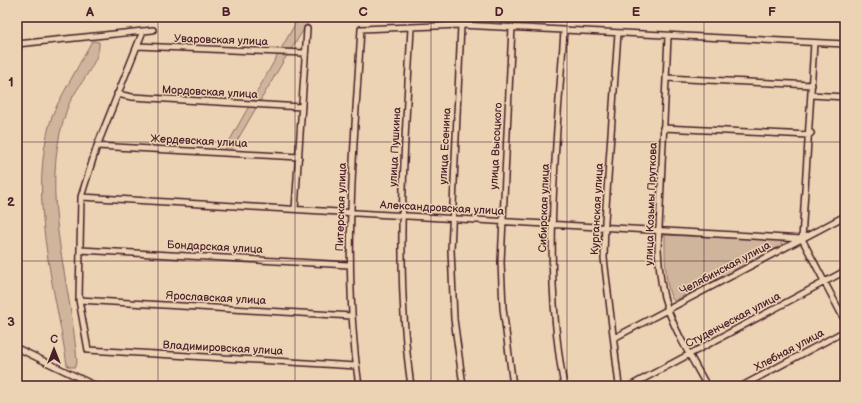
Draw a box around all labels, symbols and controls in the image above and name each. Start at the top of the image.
text: A [85,4,94,20]
text: B [221,4,231,20]
text: C [358,4,368,20]
text: D [494,4,504,20]
text: E [632,4,641,20]
text: F [768,4,776,20]
street label: Уваровская улица [174,32,269,48]
text: 1 [8,74,14,90]
street label: Мордовская улица [162,83,259,101]
street label: улица Высоцкого [487,102,505,190]
street label: улица Пушкина [386,106,404,187]
street label: улица Есенина [436,107,454,185]
street label: Жердевская улица [150,132,248,150]
street label: улица Козьмы Пруткова [642,142,660,266]
street label: Питерская улица [333,162,349,252]
street label: Курганская улица [588,162,606,255]
street label: Сибирская улица [536,163,552,253]
text: 2 [7,194,15,210]
street label: Александровская улица [379,198,505,218]
street label: Бондарская улица [167,238,264,256]
street label: Челябинская улица [677,238,773,298]
street label: Ярославская улица [165,289,267,307]
street label: Студенческая улица [683,289,783,351]
text: 3 [7,314,15,330]
street label: Хлебная улица [752,326,827,374]
north arrow [34,329,74,369]
text: С [50,333,58,346]
street label: Владимировская улица [162,338,284,358]

